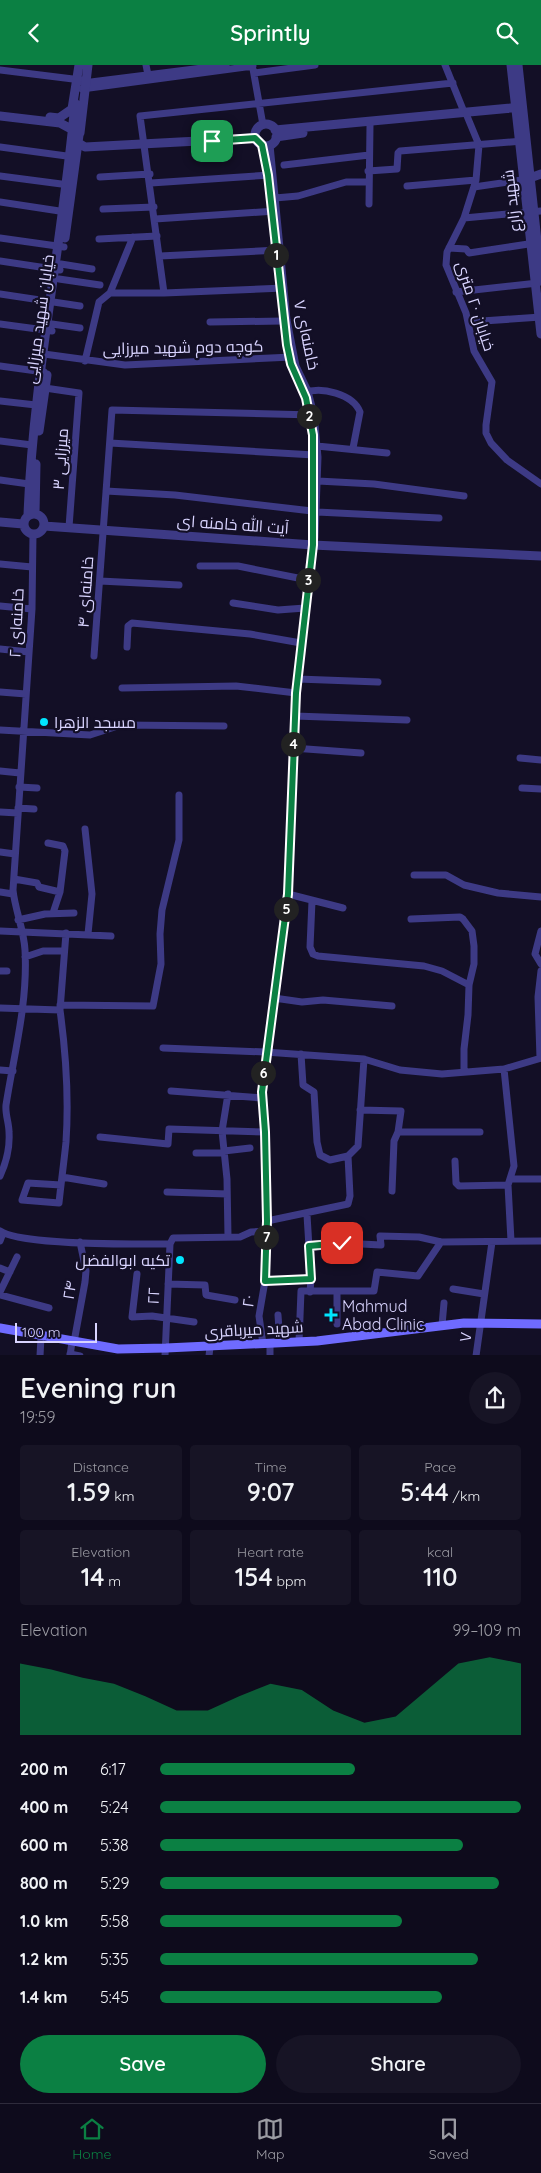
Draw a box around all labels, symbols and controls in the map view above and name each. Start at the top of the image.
icon: back [20,19,48,47]
text: Sprintly [230,19,311,47]
icon: search [493,19,521,47]
pin [191,120,233,162]
icon: arrive [198,127,226,155]
street label: شهید زارع [497,168,527,233]
pin: 1 [264,243,288,267]
text: 1 [274,246,279,264]
street label: خیابان شهید میرزایی [20,253,59,385]
street label: خیابان ۲۰ متری [451,259,500,354]
street label: خامنه‌ای ۷ [289,298,324,372]
street label: کوچه دوم شهید میرزایی [102,336,264,360]
pin: 2 [296,403,322,429]
text: 2 [306,407,313,425]
street label: میرزایی ۳ [48,427,73,491]
street label: آیت الله خامنه ای [176,510,290,539]
street label: خامنه‌ای ۴ [73,556,98,628]
pin: 3 [296,567,320,593]
text: 3 [305,571,312,589]
street label: خامنه‌ای ۲ [4,588,29,658]
place label: مسجد الزهرا [54,712,136,732]
marker: مسجد الزهرا [38,716,50,728]
pin: 4 [280,731,306,757]
text: 4 [289,735,298,753]
pin: 5 [274,897,298,921]
text: 5 [282,900,291,918]
pin: 6 [250,1061,276,1085]
text: 6 [260,1064,267,1082]
pin [321,1222,363,1264]
pin: 7 [254,1225,278,1249]
text: 7 [263,1228,270,1246]
icon: check [328,1229,356,1257]
place label: تکیه ابوالفضل [75,1250,171,1271]
marker: تکیه ابوالفضل [174,1254,186,1266]
street label: ۲۴ [58,1279,80,1301]
street label: ۲۲ [143,1287,163,1305]
street label: ۲۰ [237,1293,259,1309]
place label: Mahmud Abad Clinic [342,1296,424,1334]
marker: Mahmud Abad Clinic [324,1308,338,1322]
street label: شهید میرباقری [204,1316,304,1343]
scale bar [15,1321,98,1344]
text: 100 m [22,1323,60,1341]
street label: ۷ [454,1331,476,1343]
text: Evening run [20,1370,177,1405]
button: share [469,1372,521,1424]
text: 19:59 [20,1407,56,1427]
text: Distance [73,1458,129,1476]
text: Time [254,1458,287,1476]
text: Pace [424,1458,456,1476]
text: 1.59 [67,1476,111,1507]
text: 9:07 [247,1476,294,1507]
text: 5:44 [400,1476,449,1507]
text: km [111,1487,135,1505]
text: /km [449,1487,480,1505]
text: Elevation [71,1543,130,1561]
text: Heart rate [237,1543,304,1561]
text: kcal [427,1543,453,1561]
text: 14 [81,1561,104,1592]
text: 154 [235,1561,273,1592]
text: 110 [423,1561,457,1592]
text: m [104,1572,121,1590]
text: bpm [273,1572,306,1590]
text: Elevation [20,1620,87,1640]
text: 99–109 m [452,1620,521,1640]
text: 200 m [20,1759,68,1779]
text: 6:17 [100,1759,126,1779]
text: 400 m [20,1797,68,1817]
text: 5:24 [100,1797,129,1817]
text: 600 m [20,1835,68,1855]
text: 5:38 [100,1835,129,1855]
text: 800 m [20,1873,68,1893]
text: 5:29 [100,1873,130,1893]
text: 1.0 km [20,1911,68,1931]
text: 5:58 [100,1911,129,1931]
text: 1.2 km [20,1949,68,1969]
text: 5:35 [100,1949,129,1969]
text: 1.4 km [20,1987,67,2007]
text: 5:45 [100,1987,129,2007]
button: Save [20,2035,266,2093]
button: Share [276,2035,521,2093]
tab: Home [72,2115,111,2163]
tab: Map [256,2115,284,2163]
tab: Saved [429,2115,469,2163]

